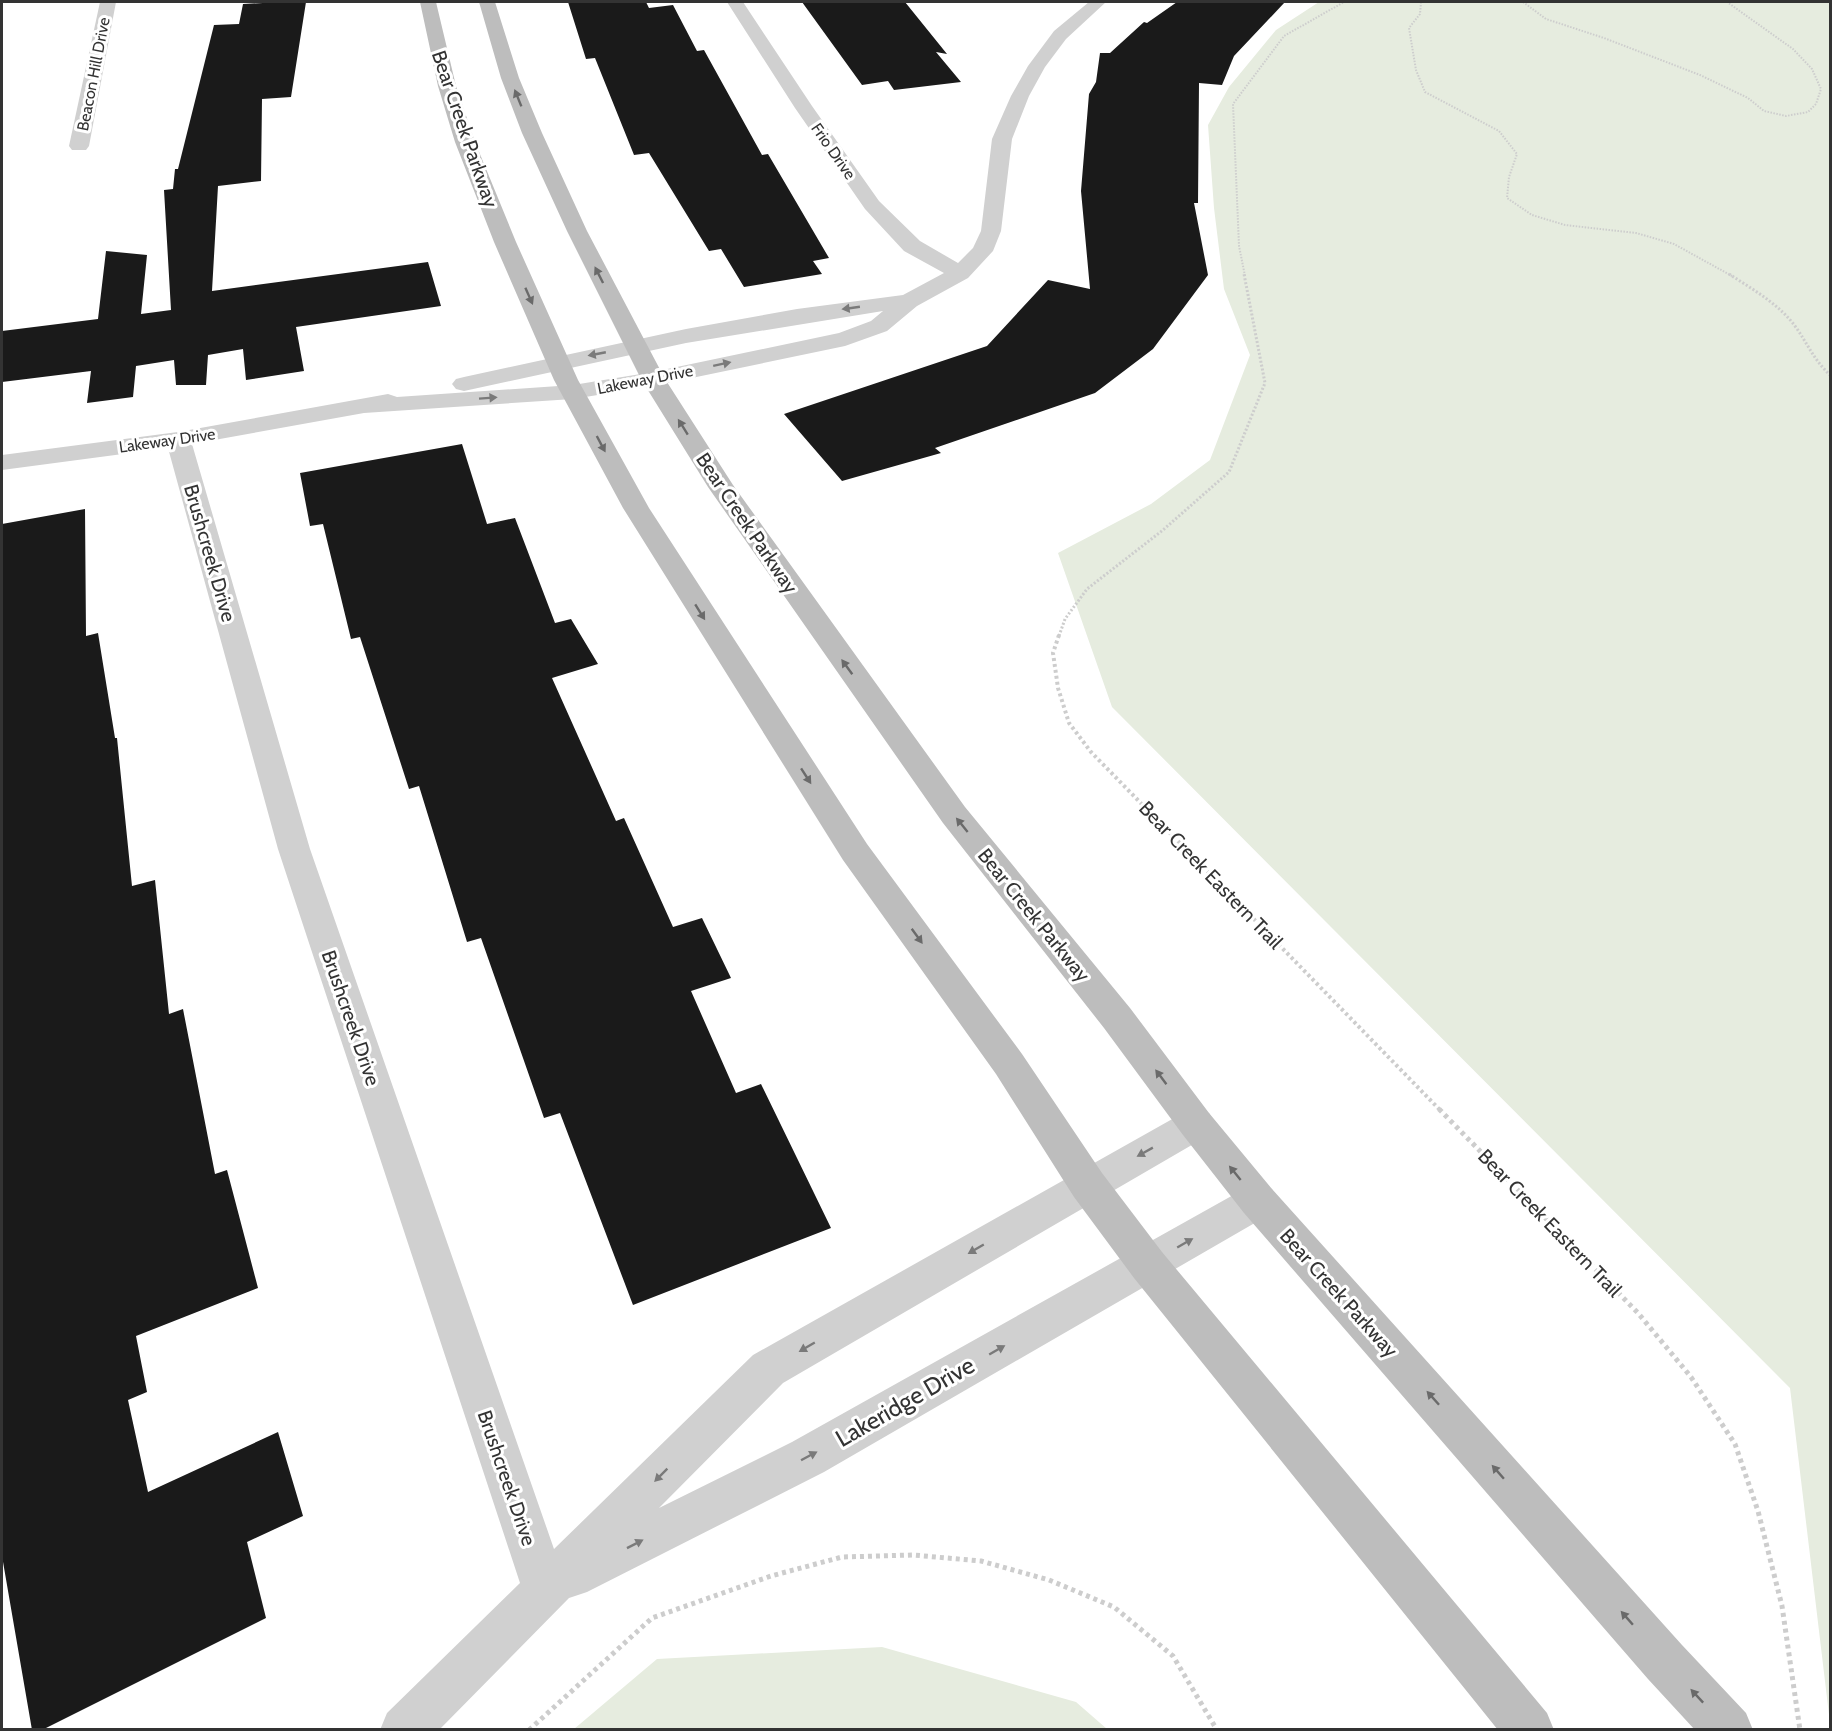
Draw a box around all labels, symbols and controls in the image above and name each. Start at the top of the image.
street label: Beacon Hill Drive [73,16,114,133]
street label: Bear Creek Parkway [427,47,503,211]
one-way arrow [513,89,523,107]
street label: Frio Drive [807,119,860,183]
one-way arrow [595,267,604,284]
one-way arrow [524,287,534,305]
one-way arrow [842,304,861,313]
one-way arrow [588,350,607,359]
one-way arrow [713,359,732,368]
street label: Lakeway Drive [596,361,695,398]
one-way arrow [478,393,497,403]
one-way arrow [677,419,688,435]
street label: Lakeway Drive [118,424,217,457]
one-way arrow [596,436,606,453]
street label: Bear Creek Parkway [691,448,803,598]
street label: Brushcreek Drive [179,482,241,624]
one-way arrow [695,604,706,620]
one-way arrow [842,659,853,675]
one-way arrow [800,767,812,783]
street label: Bear Creek Eastern Trail [1134,796,1288,954]
one-way arrow [956,817,969,832]
street label: Bear Creek Parkway [973,844,1095,986]
one-way arrow [911,928,923,944]
street label: Brushcreek Drive [317,947,385,1089]
one-way arrow [1155,1069,1167,1085]
street label: Bear Creek Eastern Trail [1473,1144,1627,1302]
one-way arrow [1136,1147,1153,1157]
one-way arrow [1229,1165,1241,1180]
street label: Bear Creek Parkway [1275,1224,1403,1362]
one-way arrow [1177,1238,1193,1249]
one-way arrow [968,1244,984,1255]
one-way arrow [799,1341,815,1352]
one-way arrow [989,1344,1005,1355]
street label: Lakeridge Drive [830,1350,979,1453]
one-way arrow [1427,1391,1440,1406]
street label: Brushcreek Drive [473,1407,541,1549]
one-way arrow [801,1451,818,1461]
one-way arrow [1491,1464,1505,1479]
one-way arrow [654,1467,668,1482]
one-way arrow [627,1539,644,1549]
one-way arrow [1621,1611,1634,1626]
one-way arrow [1690,1688,1704,1703]

